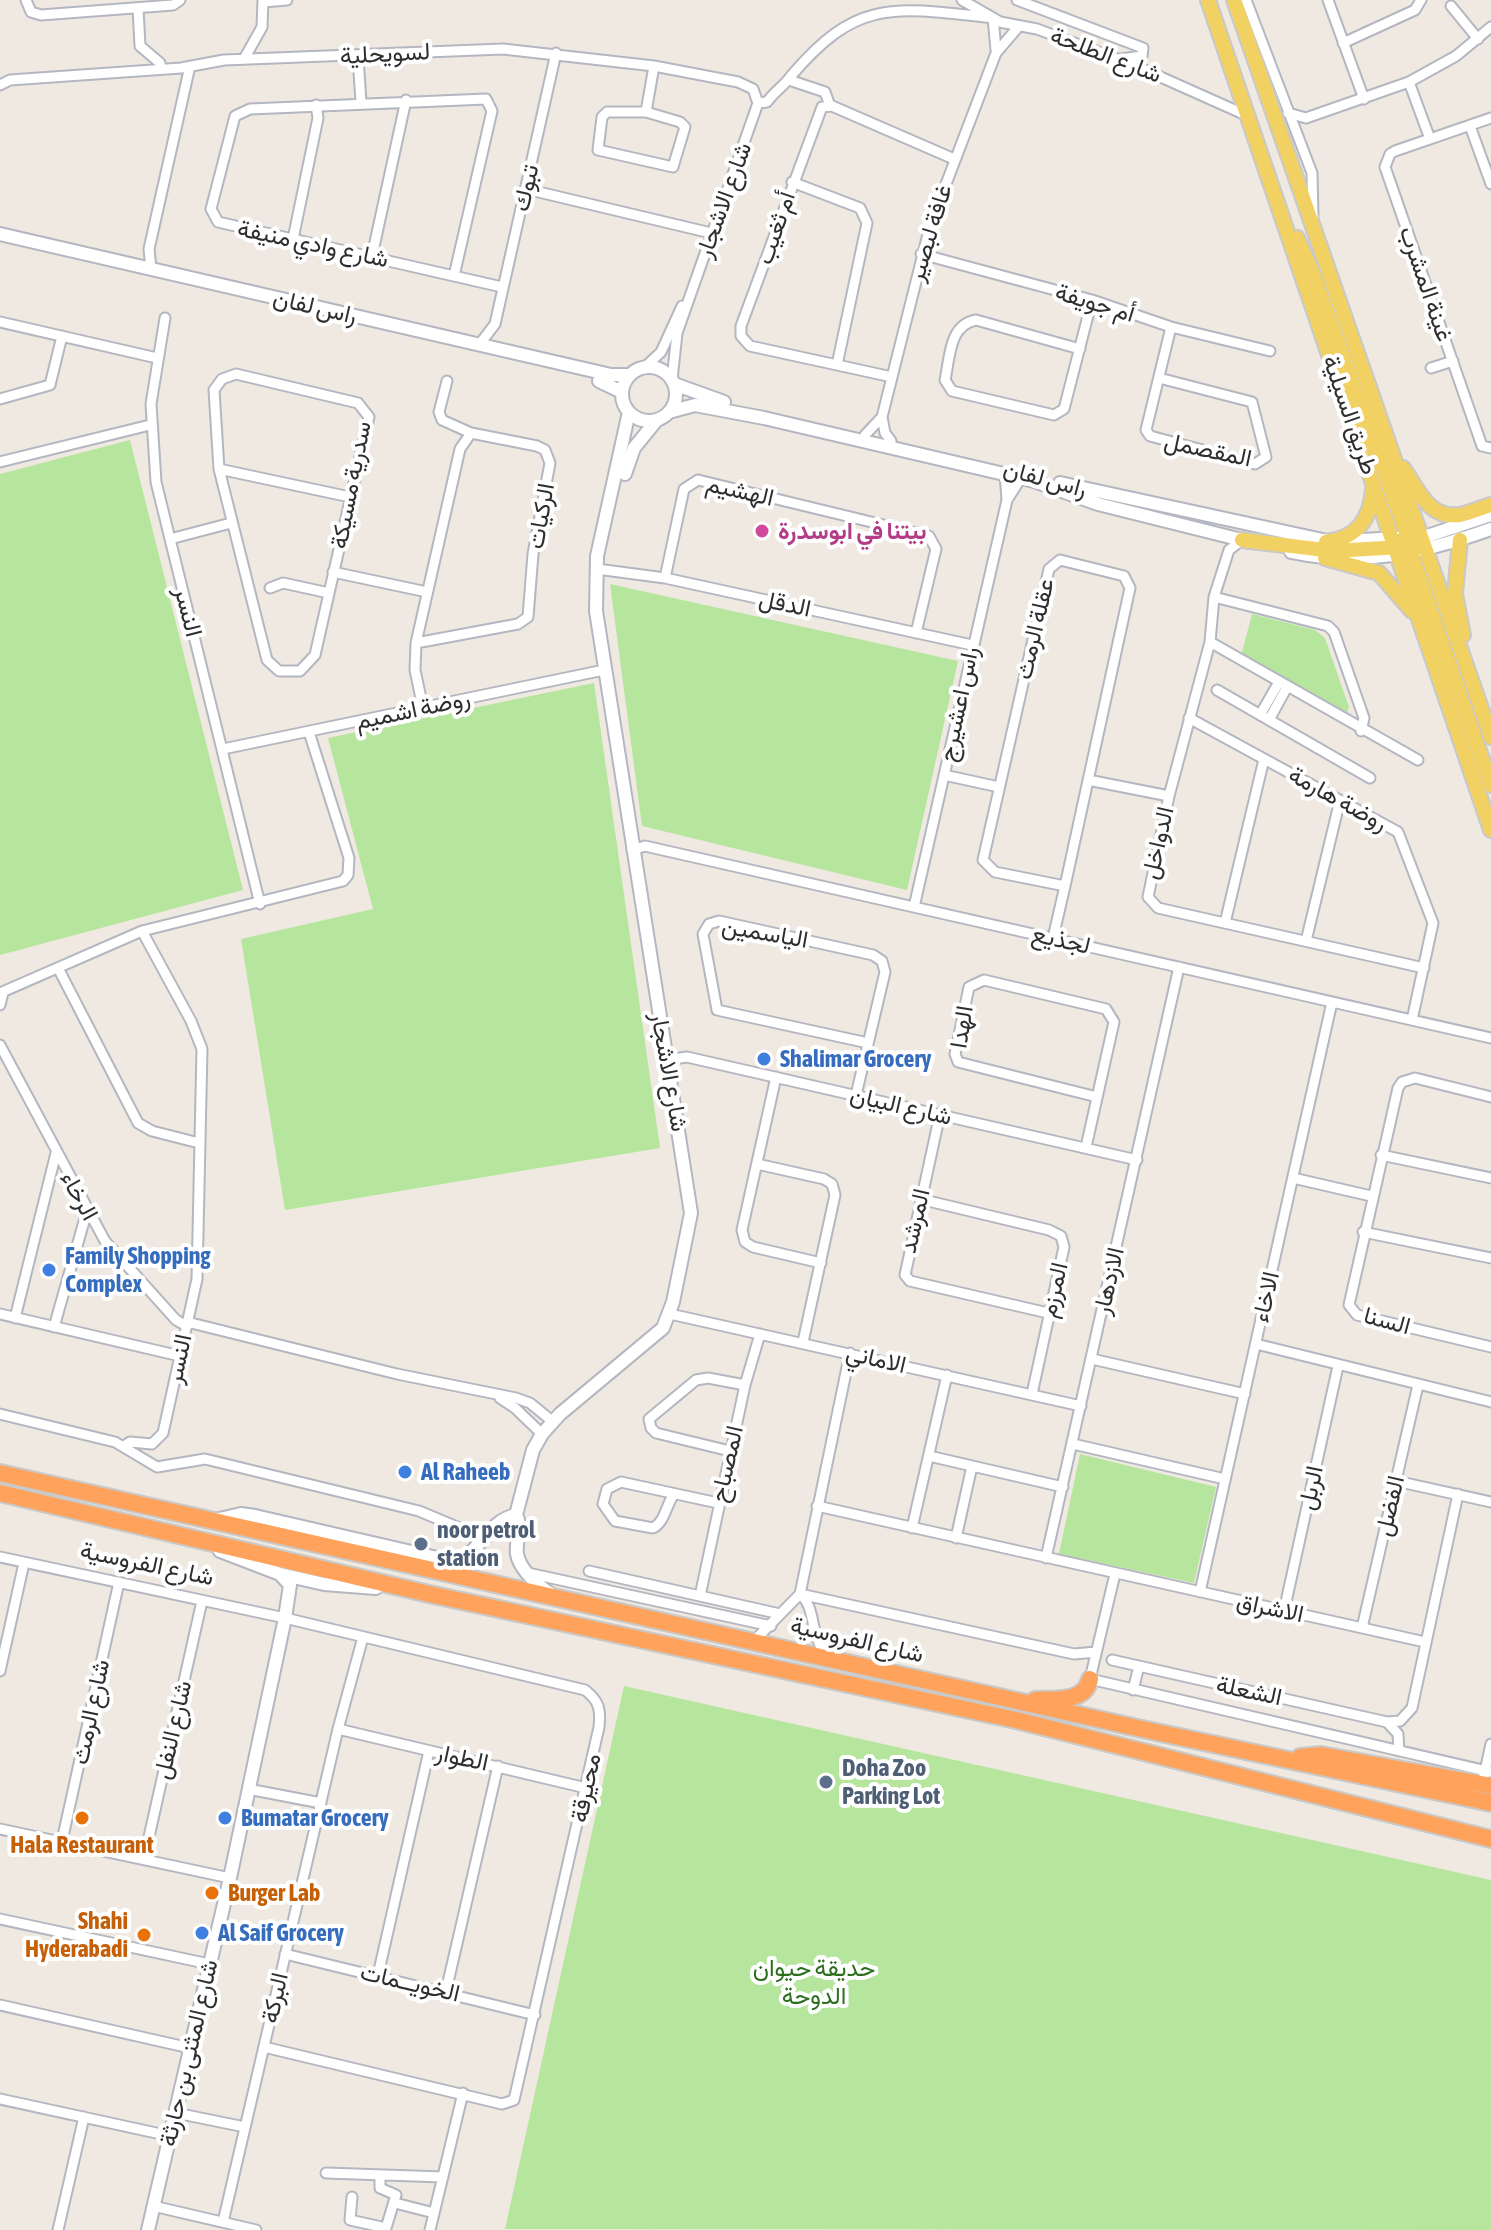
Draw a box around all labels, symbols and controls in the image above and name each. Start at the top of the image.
street label: شارع الطلحة [1046,21,1166,89]
street label: لسويحلية [339,37,431,71]
street label: شارع الاشجار [690,138,758,262]
street label: تبوك [507,162,545,214]
street label: غافة لبصير [902,181,958,285]
street label: أم ثغيب [750,188,802,268]
street label: شارع وادي منيفة [235,214,391,274]
street label: غينة المشرب [1393,223,1459,345]
street label: أم جويفة [1052,277,1138,329]
street label: راس لفان [270,283,360,331]
street label: طريق السيلية [1316,351,1384,479]
street label: سدرية مسيكة [325,419,377,551]
street label: المقصمل [1162,427,1254,473]
street label: راس لفان [1000,454,1090,504]
street label: الهشيم [703,469,777,513]
street label: الركيات [521,481,561,551]
place label: بيتنا في ابوسدرة [778,517,926,545]
marker: بيتنا في ابوسدرة [753,522,771,540]
street label: عقلة الرمث [1009,576,1061,682]
street label: النسر [168,584,208,640]
street label: الدقل [756,584,814,624]
street label: راس اعشيرج [933,644,985,764]
street label: روضة اشميم [353,684,473,736]
street label: روضة هارمة [1283,760,1393,838]
street label: الدواخل [1136,804,1180,882]
street label: الياسمين [720,911,810,955]
street label: لجذيع [1029,919,1093,961]
street label: الهدا [944,1004,980,1050]
street label: شارع الاشجار [644,1010,694,1134]
place label: Shalimar Grocery [780,1045,931,1073]
marker: Shalimar Grocery [755,1050,773,1068]
street label: شارع البيان [847,1080,955,1132]
street label: الرخاء [54,1166,104,1226]
street label: المرشد [894,1186,936,1256]
place label: Family Shopping Complex [65,1242,211,1298]
street label: الازدهار [1087,1245,1131,1317]
street label: المرزم [1034,1260,1074,1320]
marker: Family Shopping Complex [40,1261,58,1279]
street label: الاخاء [1246,1269,1286,1325]
street label: السنا [1361,1301,1413,1341]
street label: النسر [160,1332,198,1386]
street label: الاماني [843,1338,909,1380]
street label: المصباح [704,1423,750,1505]
place label: Al Raheeb [421,1458,510,1486]
marker: Al Raheeb [396,1463,414,1481]
street label: الربل [1292,1463,1330,1513]
street label: الفضل [1369,1473,1411,1539]
place label: noor petrol station [437,1516,535,1572]
marker: noor petrol station [412,1535,430,1553]
street label: شارع الفروسية [78,1536,216,1592]
street label: الاشراق [1234,1587,1306,1629]
street label: شارع الفروسية [788,1611,926,1669]
street label: شارع الرمث [66,1657,116,1767]
street label: الشعلة [1213,1670,1285,1712]
street label: شارع النفل [148,1678,198,1782]
street label: الطوار [433,1738,491,1778]
street label: محيرقة [565,1751,607,1825]
place label: Doha Zoo Parking Lot [842,1754,940,1810]
marker: Doha Zoo Parking Lot [817,1773,835,1791]
place label: Bumatar Grocery [241,1804,389,1832]
marker: Hala Restaurant [73,1809,91,1827]
marker: Bumatar Grocery [216,1809,234,1827]
place label: Hala Restaurant [10,1831,154,1859]
place label: Burger Lab [228,1879,320,1907]
marker: Burger Lab [203,1884,221,1902]
place label: Shahi Hyderabadi [25,1907,128,1963]
place label: Al Saif Grocery [218,1919,344,1947]
marker: Al Saif Grocery [193,1924,211,1942]
marker: Shahi Hyderabadi [135,1926,153,1944]
park label: حديقة حيوان الدوحة [753,1954,875,2010]
street label: شارع المثنى بن حارثة [153,1957,225,2149]
street label: الخويــمات [357,1958,463,2008]
street label: البركة [255,1970,295,2026]

